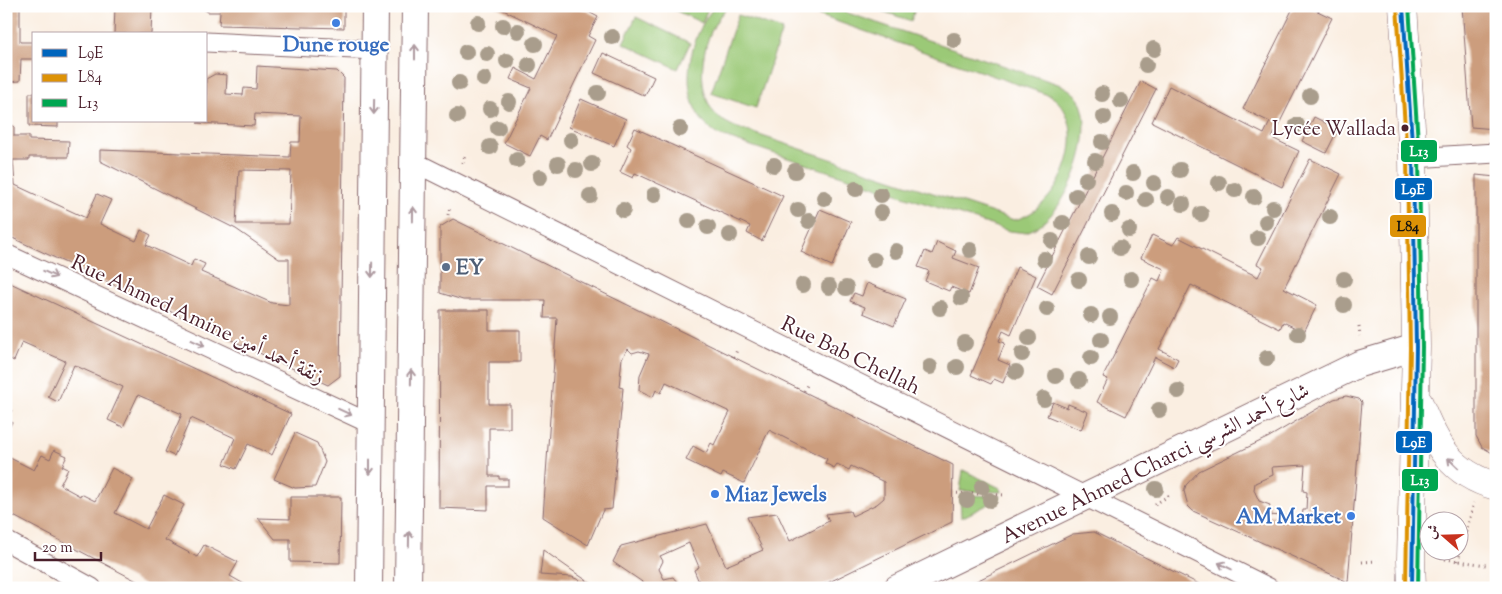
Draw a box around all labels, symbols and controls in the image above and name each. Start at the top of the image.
marker: Dune rouge [330,17,342,29]
place label: Dune rouge [283,31,389,61]
legend [32,32,208,122]
text: L9E [78,44,103,65]
one-way arrow [410,44,420,60]
text: L84 [78,68,102,89]
text: L13 [78,94,98,115]
one-way arrow [369,99,379,115]
place label: Lycée Wallada [1272,116,1396,145]
marker: Lycée Wallada [1400,123,1410,133]
line badge: L13 [1400,139,1438,163]
text: L13 [1410,143,1429,163]
line badge: L9E [1394,177,1433,201]
text: L9E [1401,181,1425,201]
one-way arrow [408,206,418,222]
line badge: L84 [1389,214,1427,238]
text: L84 [1397,218,1419,238]
street label: Rue Ahmed Amine زنقة أحمد أمين [65,247,330,393]
place label: EY [456,254,484,284]
marker: EY [440,261,452,273]
one-way arrow [367,262,377,278]
one-way arrow [42,270,57,280]
street label: Rue Bab Chellah [775,310,925,404]
one-way arrow [190,339,205,349]
one-way arrow [406,369,416,385]
street label: Avenue Ahmed Charci شارع أحمد الشرسي [996,375,1316,555]
one-way arrow [337,408,352,418]
line badge: L9E [1395,430,1433,454]
text: L9E [1402,434,1426,454]
one-way arrow [1447,457,1460,469]
one-way arrow [365,459,375,475]
line badge: L13 [1401,468,1439,492]
text: L13 [1411,472,1430,492]
place label: Miaz Jewels [725,481,827,511]
marker: Miaz Jewels [709,488,721,500]
place label: AM Market [1236,503,1342,533]
marker: AM Market [1345,510,1357,522]
north arrow [1420,512,1470,562]
text: ش [1422,522,1445,542]
scale bar [35,529,101,561]
one-way arrow [404,531,414,548]
text: 20 m [42,538,73,559]
one-way arrow [1218,561,1233,570]

